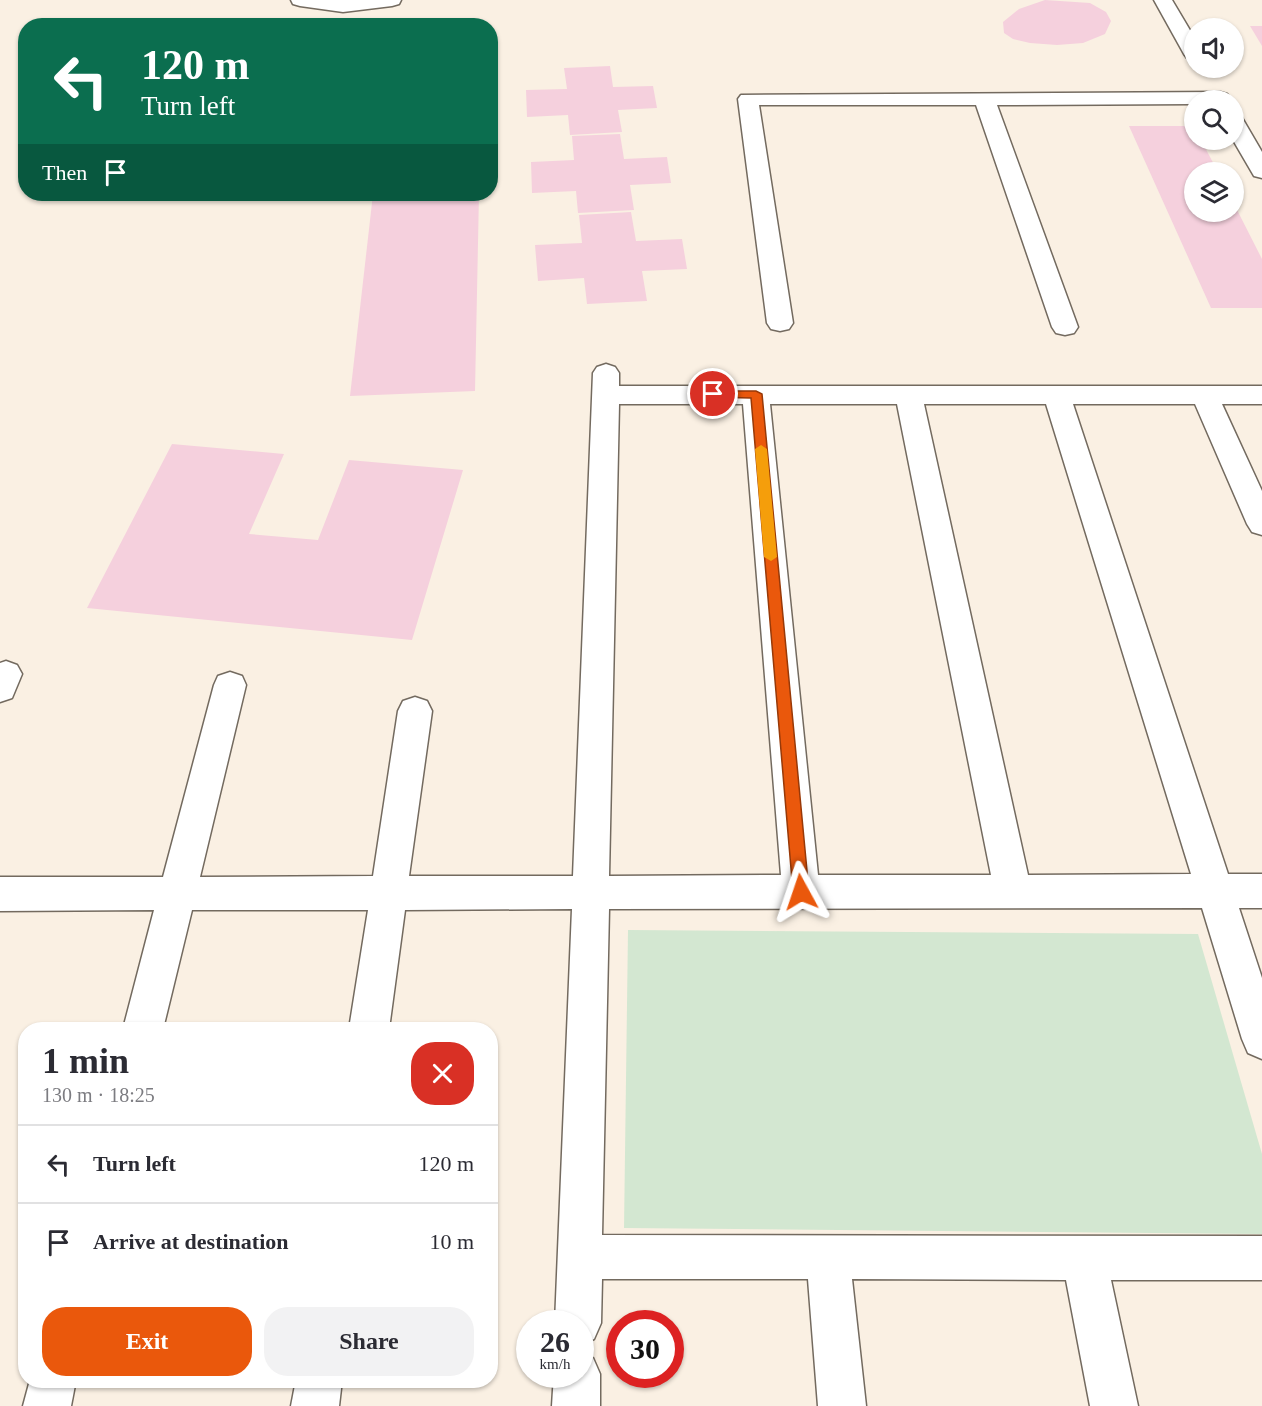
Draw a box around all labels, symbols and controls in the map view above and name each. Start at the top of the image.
map controls [1184,18,1244,222]
button: sound [1184,18,1244,78]
icon: left [42,42,120,120]
text: 120 m [141,42,250,88]
button: search [1184,90,1244,150]
text: Turn left [141,91,235,121]
icon: arrive [99,156,132,189]
text: Then [42,160,87,185]
button: layers [1184,162,1244,222]
pin [687,368,738,419]
icon: arrive [696,377,729,410]
position arrow [769,860,833,924]
text: 1 min [42,1041,129,1081]
button: close [411,1042,474,1105]
text: 130 m · 18:25 [42,1084,155,1106]
icon: left [42,1148,75,1181]
text: Turn left [93,1151,176,1176]
text: 120 m [418,1151,474,1176]
icon: arrive [42,1226,75,1259]
text: Arrive at destination [93,1229,289,1254]
text: 10 m [429,1229,474,1254]
button: Exit [42,1307,252,1376]
button: Share [264,1307,474,1376]
speed limit sign: 30 [606,1310,684,1388]
text: 26 [540,1325,570,1358]
text: km/h [540,1356,570,1372]

